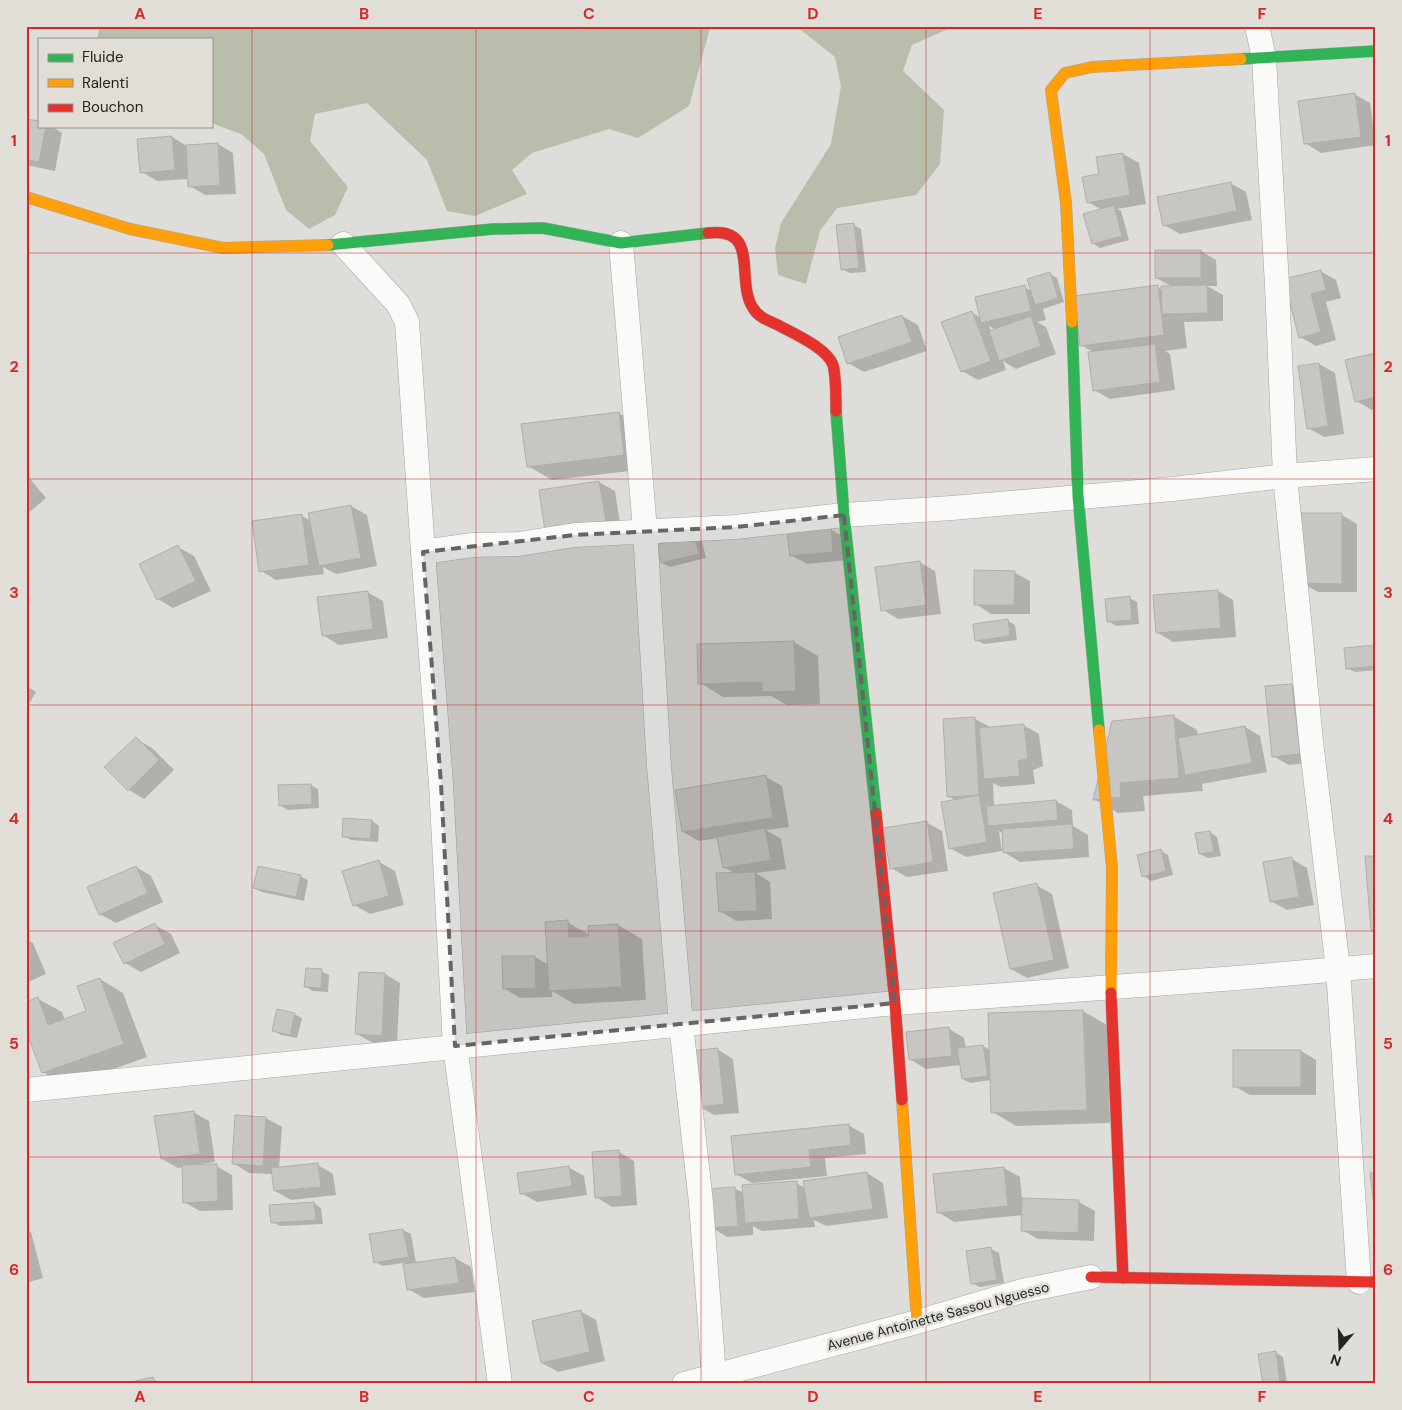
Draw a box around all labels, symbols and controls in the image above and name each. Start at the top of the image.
text: A [134,3,146,24]
text: B [359,3,369,24]
text: C [583,3,595,24]
text: D [807,3,819,24]
text: E [1033,3,1043,24]
text: F [1258,3,1267,24]
legend [38,38,212,128]
text: Fluide [82,47,124,67]
text: Ralenti [82,73,129,93]
text: Bouchon [82,97,143,117]
text: 1 [11,130,17,151]
text: 1 [1385,130,1391,151]
text: 2 [9,356,19,377]
text: 2 [1383,356,1393,377]
text: 3 [9,582,19,603]
text: 3 [1383,582,1393,603]
text: 4 [9,808,19,829]
text: 4 [1383,808,1393,829]
text: 5 [9,1033,19,1054]
text: 5 [1383,1033,1393,1054]
text: 6 [9,1259,19,1280]
text: 6 [1383,1259,1393,1280]
street label: Avenue Antoinette Sassou Nguesso [825,1278,1051,1354]
north arrow [1314,1322,1364,1372]
text: N [1328,1350,1344,1370]
text: A [134,1386,146,1407]
text: B [359,1386,369,1407]
text: C [583,1386,595,1407]
text: D [807,1386,819,1407]
text: E [1033,1386,1043,1407]
text: F [1258,1386,1267,1407]

